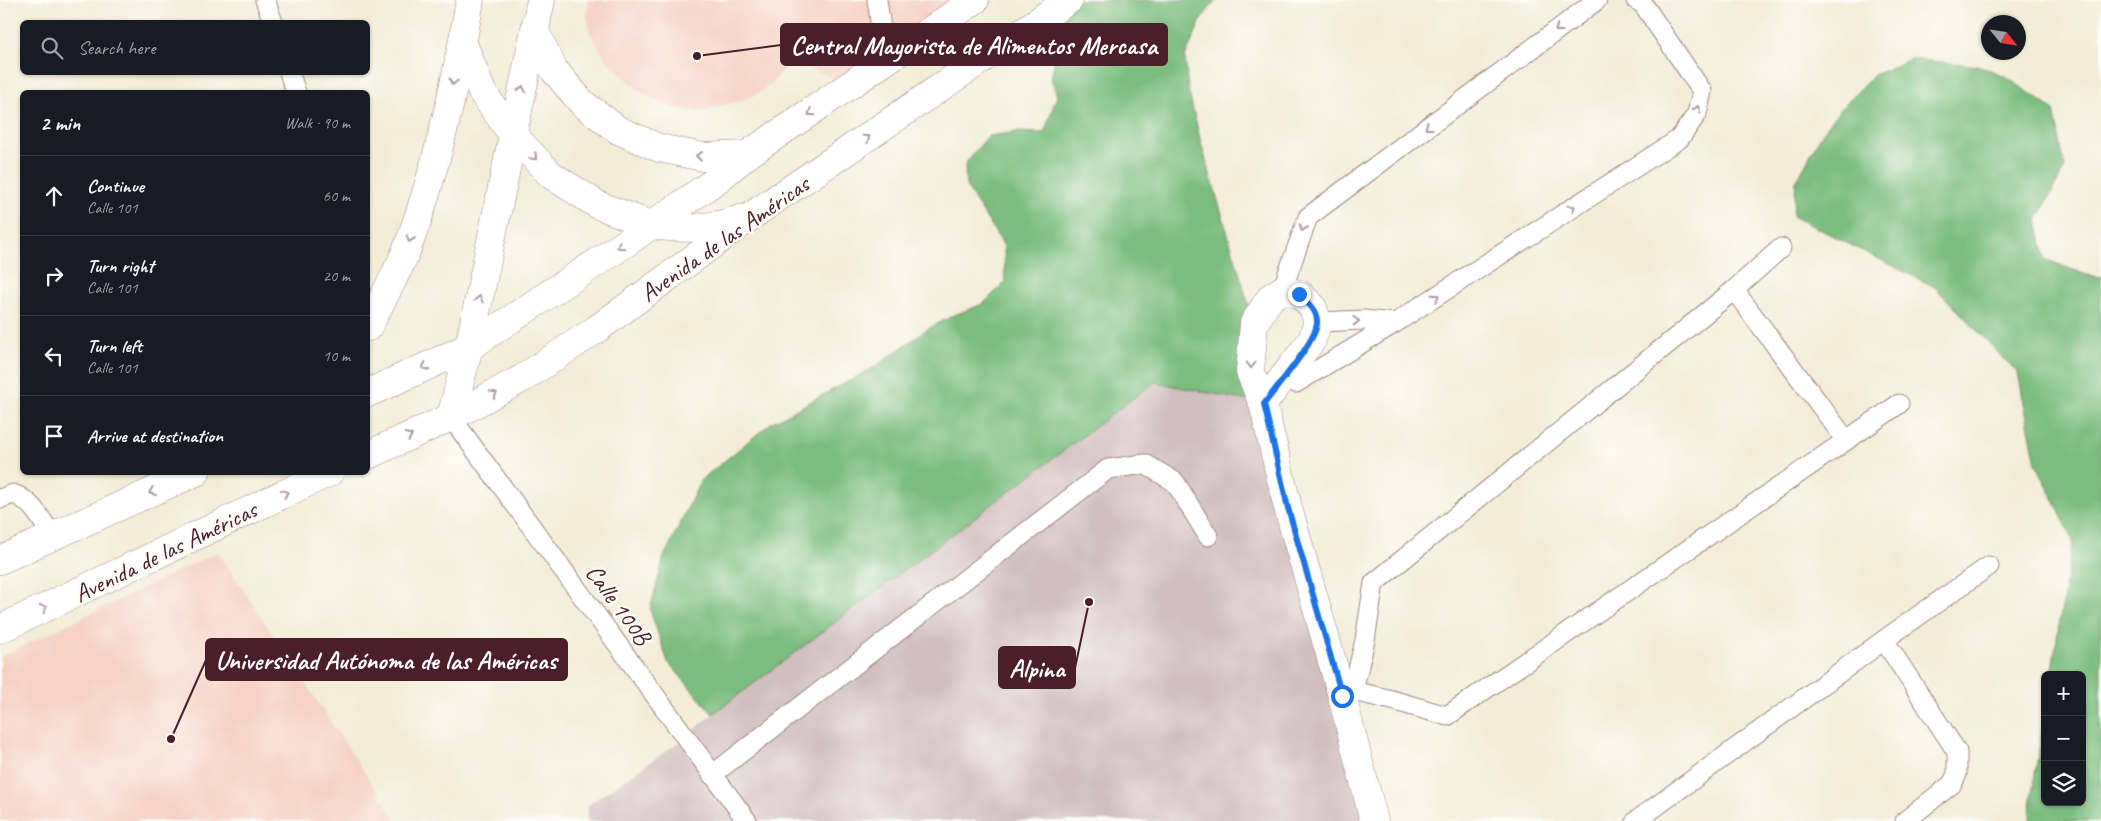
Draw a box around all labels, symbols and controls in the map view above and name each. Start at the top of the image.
north arrow [1981,15,2026,60]
search box [20,20,370,75]
one-way arrow [1554,23,1564,32]
callout: Central Mayorista de Alimentos Mercasa [781,24,1167,65]
text: Central Mayorista de Alimentos Mercasa [791,29,1160,62]
icon: search [38,34,66,62]
text: Search here [78,36,155,60]
one-way arrow [448,78,459,87]
one-way arrow [517,84,527,93]
one-way arrow [1692,105,1702,114]
one-way arrow [807,107,816,116]
text: 2 min [40,110,80,136]
text: Walk · 90 m [285,113,350,133]
one-way arrow [1425,121,1434,129]
one-way arrow [861,135,871,144]
one-way arrow [694,151,703,161]
one-way arrow [528,152,537,161]
street label: Avenida de las Américas [634,167,817,309]
text: Continue [87,174,144,198]
icon: ahead [40,182,68,210]
text: 60 m [323,186,350,206]
text: Calle 101 [87,198,138,218]
one-way arrow [1567,205,1576,214]
one-way arrow [1299,224,1309,232]
one-way arrow [406,234,416,242]
one-way arrow [616,240,626,249]
text: Turn right [87,254,154,278]
icon: right [40,262,68,290]
text: 20 m [323,266,350,286]
text: Calle 101 [87,278,138,298]
route end [1288,283,1311,306]
one-way arrow [1430,294,1440,303]
one-way arrow [473,295,484,304]
one-way arrow [1353,315,1361,326]
text: Turn left [87,334,142,358]
icon: left [40,342,68,370]
text: 10 m [323,346,350,366]
text: Calle 101 [87,358,138,378]
one-way arrow [421,361,430,372]
one-way arrow [1246,361,1256,369]
one-way arrow [489,390,498,400]
icon: arrive [40,422,68,450]
text: Arrive at destination [87,424,223,448]
one-way arrow [404,431,413,442]
one-way arrow [148,486,157,497]
one-way arrow [280,489,289,499]
street label: Avenida de las Américas [69,493,264,610]
street label: Calle 100B [578,558,659,653]
one-way arrow [39,604,48,614]
callout: Universidad Autónoma de las Américas [206,639,567,680]
text: Universidad Autónoma de las Américas [215,644,560,677]
callout: Alpina [999,647,1075,688]
text: Alpina [1009,652,1067,685]
map controls [2041,671,2086,806]
button: + [2041,671,2086,716]
route start [1331,685,1354,708]
button: − [2041,716,2086,761]
button: layers [2041,761,2086,806]

